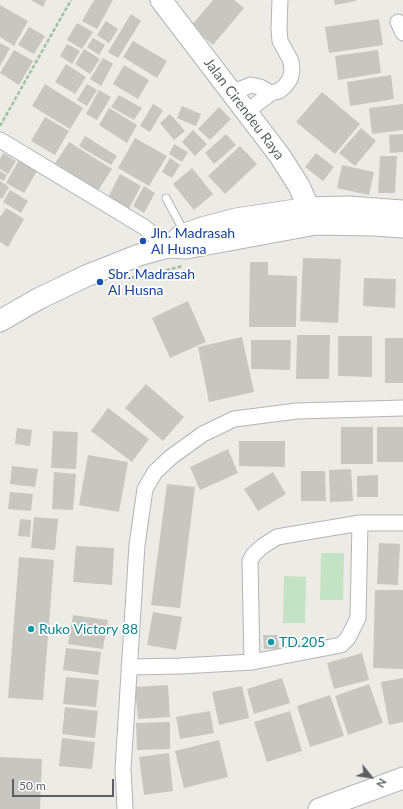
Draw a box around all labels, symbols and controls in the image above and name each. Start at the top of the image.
street label: Jalan Cirendeu Raya [200,55,288,163]
place label: Jln. Madrasah Al Husna [151,225,235,258]
marker: Jln. Madrasah Al Husna [138,236,148,246]
place label: Sbr. Madrasah Al Husna [108,266,195,298]
marker: Sbr. Madrasah Al Husna [95,277,105,287]
place label: Ruko Victory 88 [39,621,138,637]
marker: Ruko Victory 88 [26,624,36,634]
place label: TD.205 [279,634,325,650]
marker: TD.205 [266,637,276,647]
north arrow [351,757,391,797]
scale bar [14,771,116,797]
text: N [374,776,390,790]
text: 50 m [19,778,46,793]

